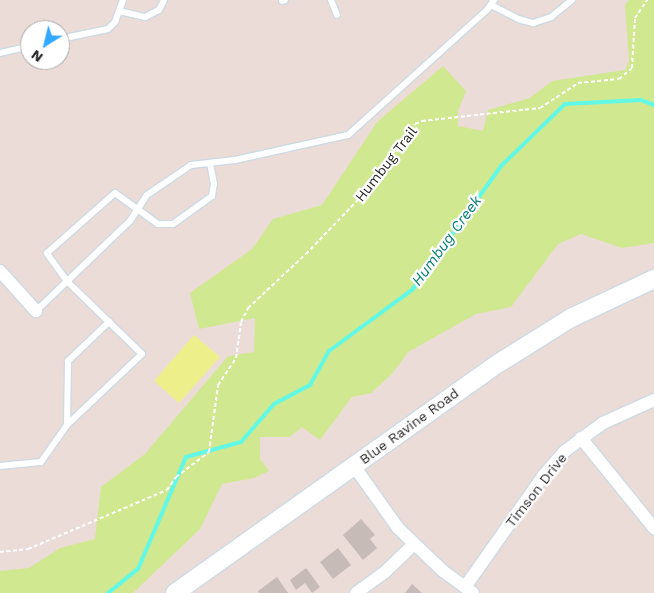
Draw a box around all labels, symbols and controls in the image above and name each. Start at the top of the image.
north arrow [20,20,70,70]
text: N [28,47,46,66]
street label: Humbug Trail [351,123,421,205]
water label: Humbug Creek [408,192,486,290]
street label: Blue Ravine Road [356,384,462,468]
street label: Timson Drive [502,450,570,530]

